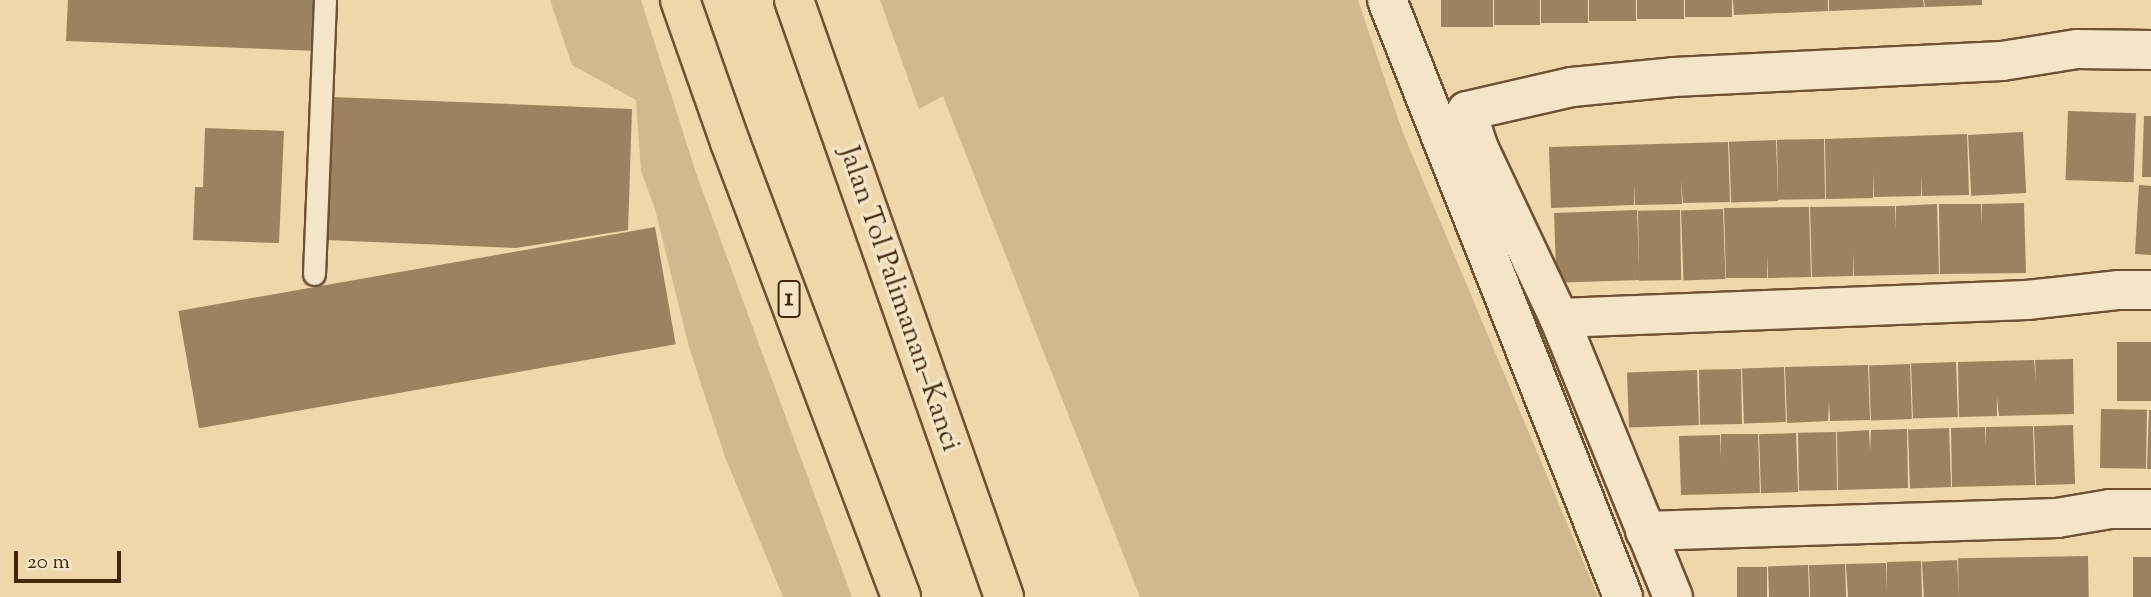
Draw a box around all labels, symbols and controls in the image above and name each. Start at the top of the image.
street label: Jalan Tol Palimanan–Kanci [831,142,967,456]
road number: 1 [777,276,801,322]
scale bar [18,538,124,582]
text: 20 m [27,548,70,578]

